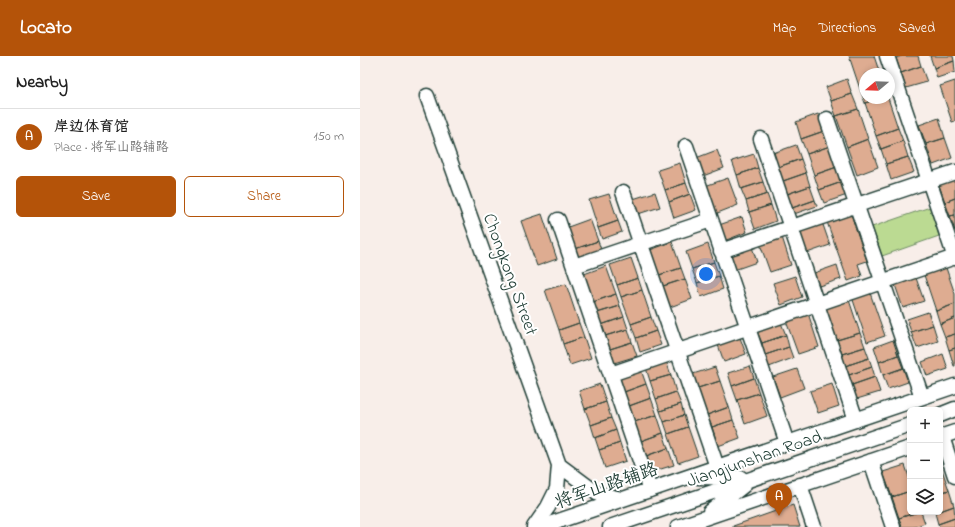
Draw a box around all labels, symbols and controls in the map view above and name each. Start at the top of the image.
text: Locato [20,15,72,42]
text: Map [773,18,796,39]
text: Directions [818,18,876,39]
text: Saved [898,18,935,39]
north arrow [859,68,895,104]
text: Nearby [16,70,68,95]
text: 岸边体育馆 [54,116,129,138]
text: A [25,127,33,146]
text: 150 m [313,127,344,146]
text: Place · 将军山路辅路 [54,138,169,157]
button: Save [16,176,176,217]
button: Share [184,176,344,217]
street label: Chongkong Street [474,210,543,340]
your location [696,264,716,284]
map controls [907,407,943,515]
button: + [907,407,943,443]
street label: Jiangjunshan Road [684,425,826,496]
button: − [907,443,943,479]
street label: 将军山路辅路 [551,457,662,517]
button: layers [907,479,943,515]
pin: A [766,483,792,516]

